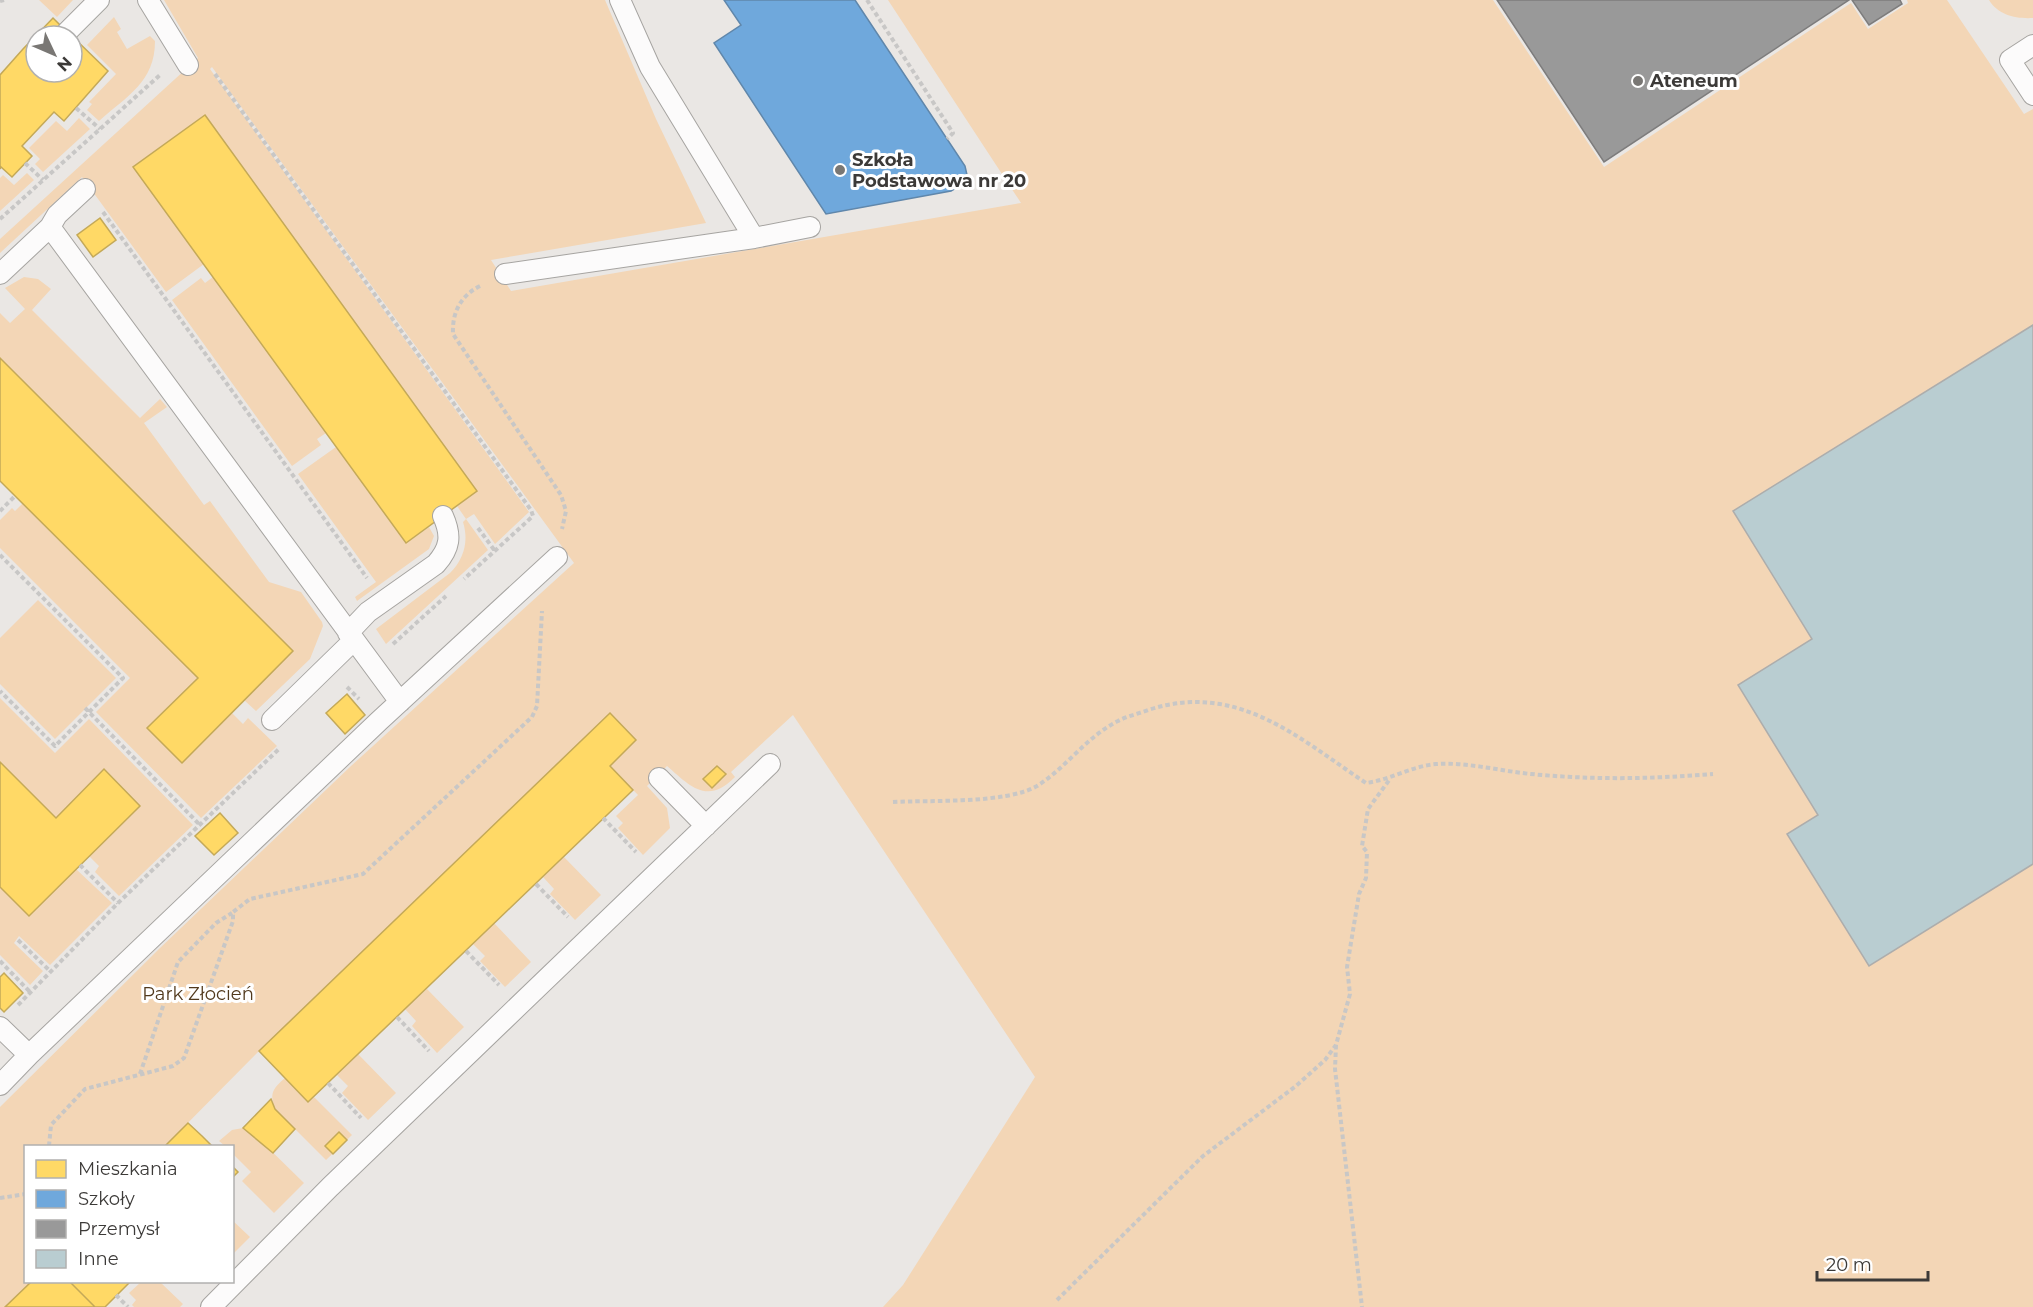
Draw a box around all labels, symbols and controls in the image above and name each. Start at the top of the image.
north arrow [24,24,84,84]
text: N [53,53,76,75]
place label: Ateneum [1649,70,1738,92]
marker: Ateneum [1631,74,1645,88]
place label: Szkoła Podstawowa nr 20 [852,149,1026,192]
marker: Szkoła Podstawowa nr 20 [833,163,847,177]
park label: Park Złocień [142,983,254,1005]
legend [24,1145,234,1283]
text: Mieszkania [78,1158,178,1180]
text: Szkoły [78,1188,135,1210]
text: Przemysł [78,1218,160,1240]
scale bar [1817,1244,1928,1282]
text: Inne [78,1248,119,1270]
text: 20 m [1826,1254,1872,1276]

